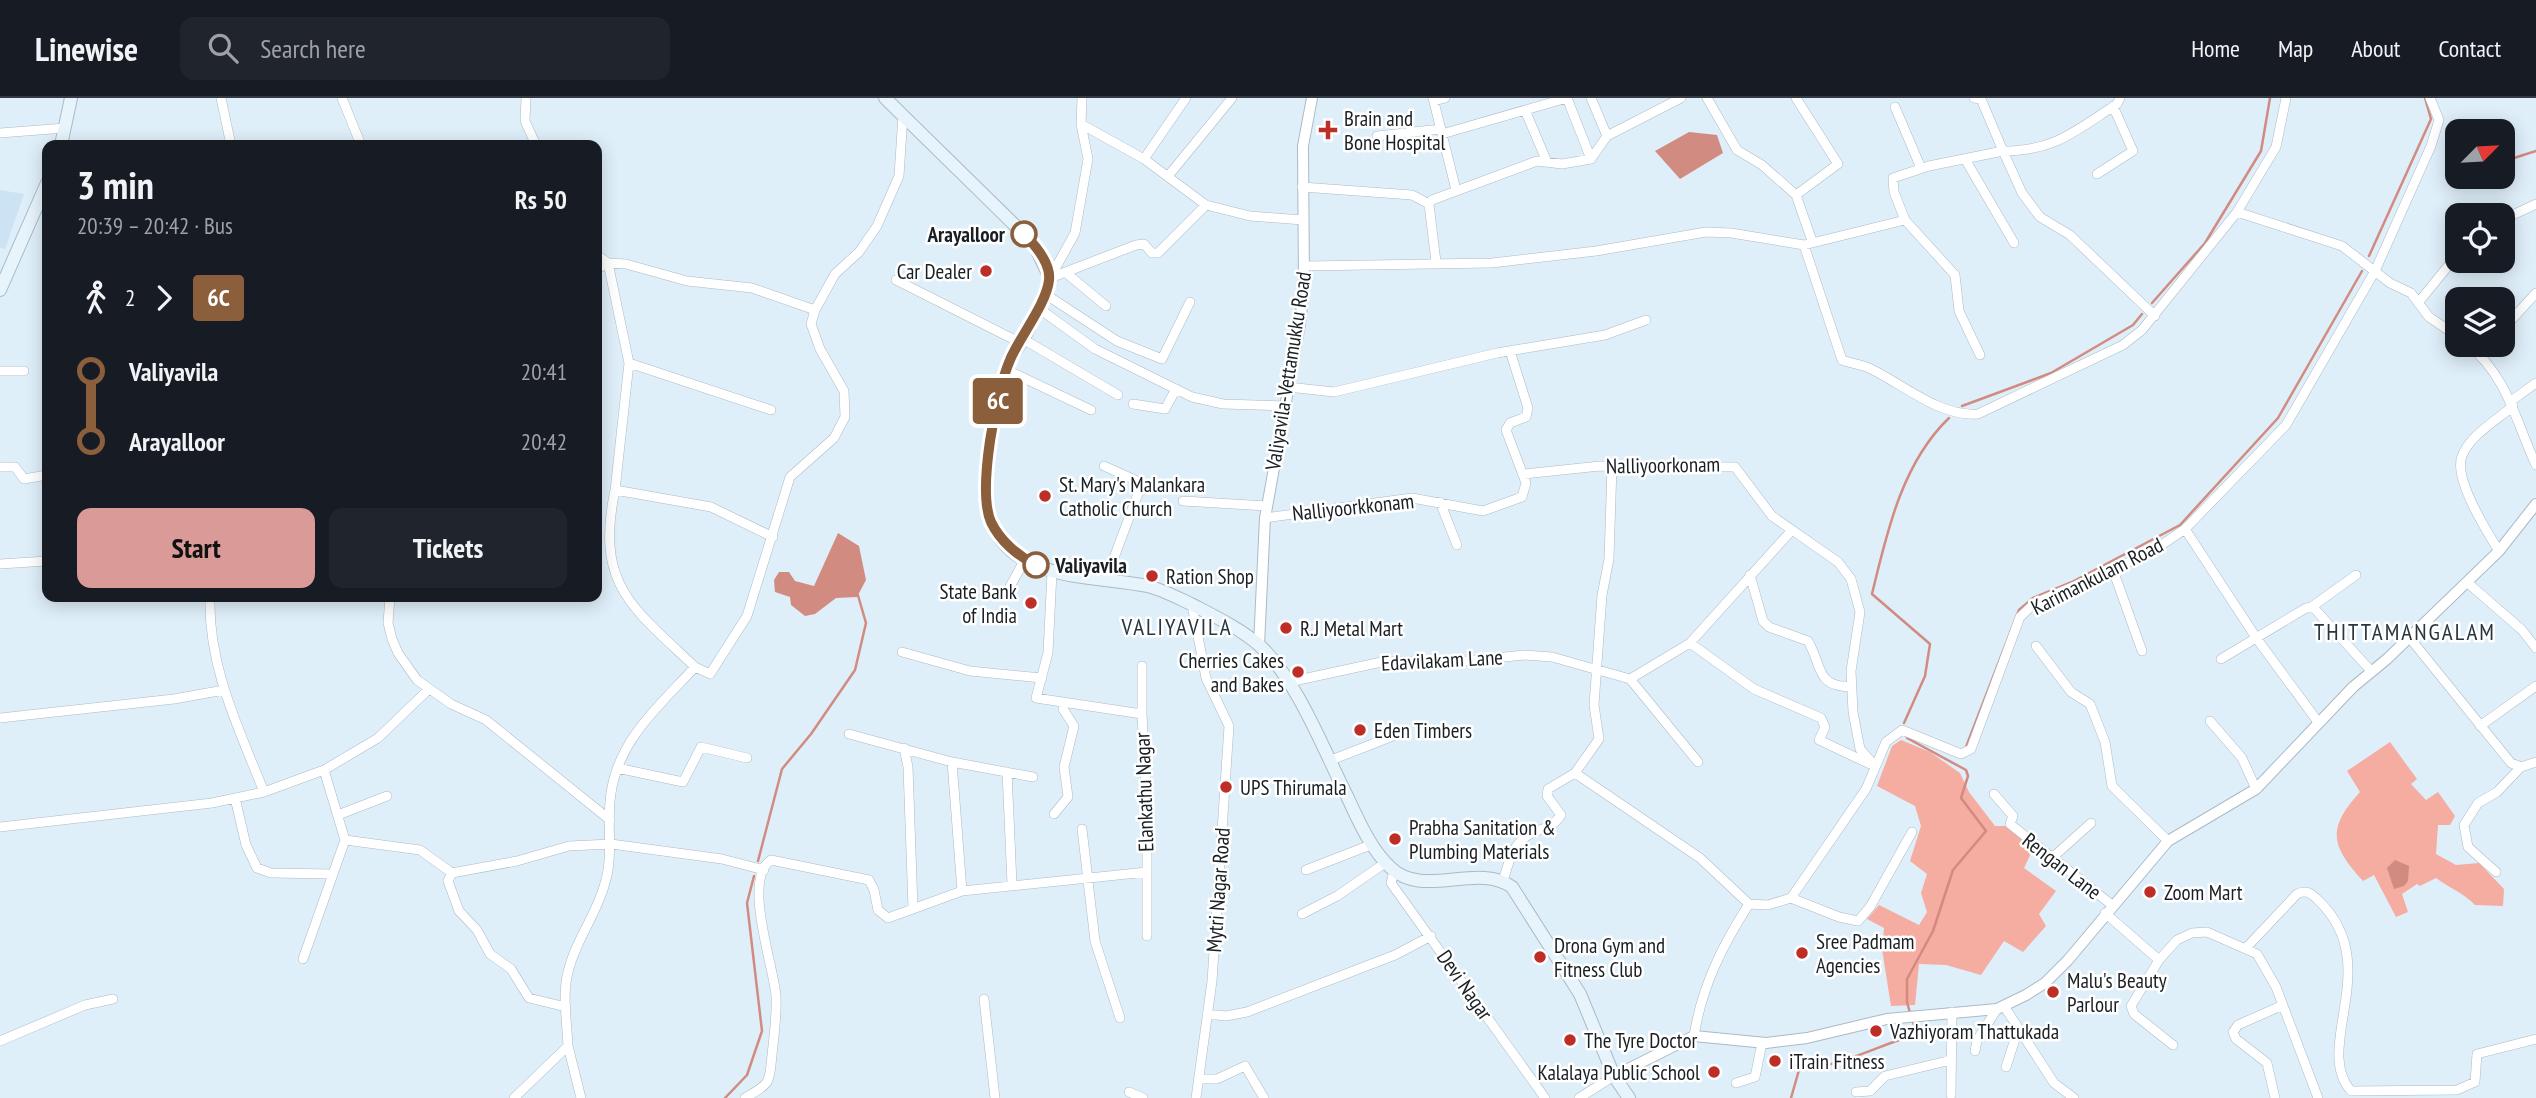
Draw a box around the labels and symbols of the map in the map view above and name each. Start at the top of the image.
place label: Brain and Bone Hospital [1344,105,1446,156]
north arrow [2445,119,2515,189]
marker: Brain and Bone Hospital [1318,120,1338,140]
place label: Arayalloor [927,221,1006,248]
marker: Arayalloor [1011,221,1037,247]
place label: Car Dealer [897,258,972,285]
marker: Car Dealer [978,263,994,279]
street label: Valiyavila-Vettamukku Road [1259,270,1317,473]
line badge: 6C [967,378,1030,424]
street label: Nalliyoorkonam [1606,451,1720,479]
place label: St. Mary's Malankara Catholic Church [1059,471,1205,522]
street label: Nalliyoorkkonam [1291,487,1415,527]
marker: St. Mary's Malankara Catholic Church [1037,488,1053,504]
street label: Karimankulam Road [2027,531,2167,621]
marker: Valiyavila [1023,552,1049,578]
place label: Valiyavila [1054,552,1127,579]
place label: Ration Shop [1166,563,1254,590]
marker: Ration Shop [1144,568,1160,584]
place label: State Bank of India [939,578,1017,629]
marker: State Bank of India [1023,595,1039,611]
district label: VALIYAVILA [1120,612,1233,641]
place label: R.J Metal Mart [1300,615,1403,642]
district label: THITTAMANGALAM [2314,617,2496,646]
marker: R.J Metal Mart [1278,620,1294,636]
street label: Edavilakam Lane [1380,643,1504,677]
place label: Cherries Cakes and Bakes [1179,647,1284,698]
marker: Cherries Cakes and Bakes [1290,664,1306,680]
place label: Eden Timbers [1374,717,1472,744]
marker: Eden Timbers [1352,722,1368,738]
street label: Elankathu Nagar [1128,732,1160,852]
place label: UPS Thirumala [1240,774,1347,801]
marker: UPS Thirumala [1218,779,1234,795]
place label: Prabha Sanitation & Plumbing Materials [1409,814,1555,865]
street label: Mytri Nagar Road [1200,827,1236,953]
street label: Rengan Lane [2017,827,2107,905]
marker: Prabha Sanitation & Plumbing Materials [1387,831,1403,847]
place label: Zoom Mart [2164,879,2243,906]
marker: Zoom Mart [2142,884,2158,900]
place label: Sree Padmam Agencies [1816,928,1915,979]
place label: Drona Gym and Fitness Club [1554,932,1665,983]
street label: Devi Nagar [1431,945,1499,1025]
marker: Sree Padmam Agencies [1794,945,1810,961]
marker: Drona Gym and Fitness Club [1532,949,1548,965]
place label: Malu's Beauty Parlour [2067,967,2167,1018]
marker: Malu's Beauty Parlour [2045,984,2061,1000]
place label: Vazhiyoram Thattukada [1889,1018,2059,1045]
marker: Vazhiyoram Thattukada [1868,1023,1884,1039]
place label: The Tyre Doctor [1584,1027,1697,1054]
marker: The Tyre Doctor [1562,1032,1578,1048]
place label: iTrain Fitness [1789,1048,1885,1075]
marker: iTrain Fitness [1767,1053,1783,1069]
place label: Kalalaya Public School [1538,1059,1700,1086]
marker: Kalalaya Public School [1706,1064,1722,1080]

